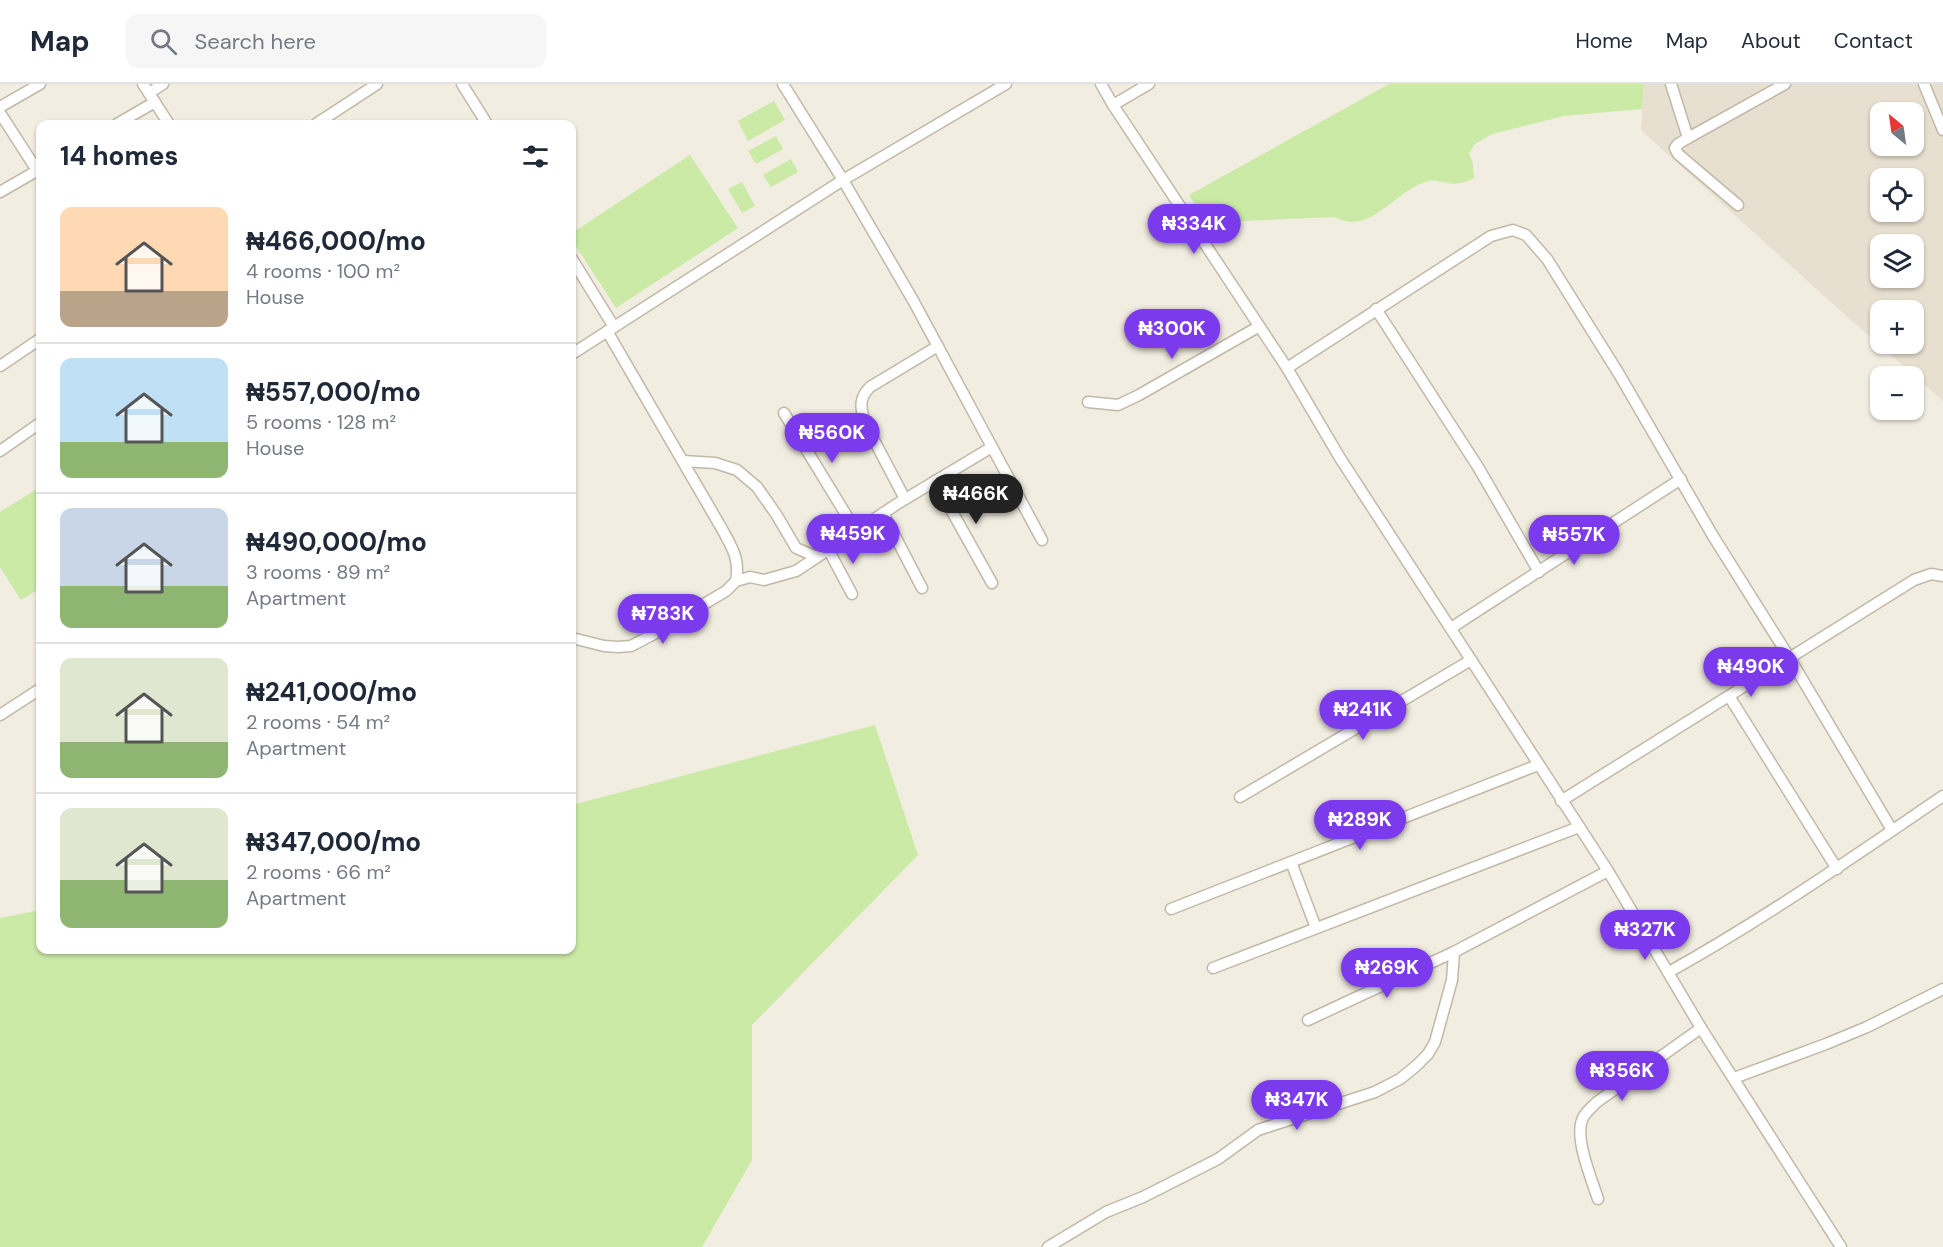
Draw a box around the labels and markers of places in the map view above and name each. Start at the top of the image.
pin: ₦334K [1152,204,1236,255]
pin: ₦300K [1130,309,1214,360]
pin: ₦560K [790,413,874,464]
pin: ₦466K [934,474,1018,525]
pin: ₦459K [811,514,895,565]
pin: ₦557K [1532,515,1616,566]
pin: ₦783K [621,594,705,645]
pin: ₦490K [1709,647,1793,698]
pin: ₦241K [1321,690,1405,741]
pin: ₦289K [1318,800,1402,851]
pin: ₦327K [1603,910,1687,961]
pin: ₦269K [1345,948,1429,999]
pin: ₦356K [1580,1051,1664,1102]
pin: ₦347K [1255,1080,1339,1131]

